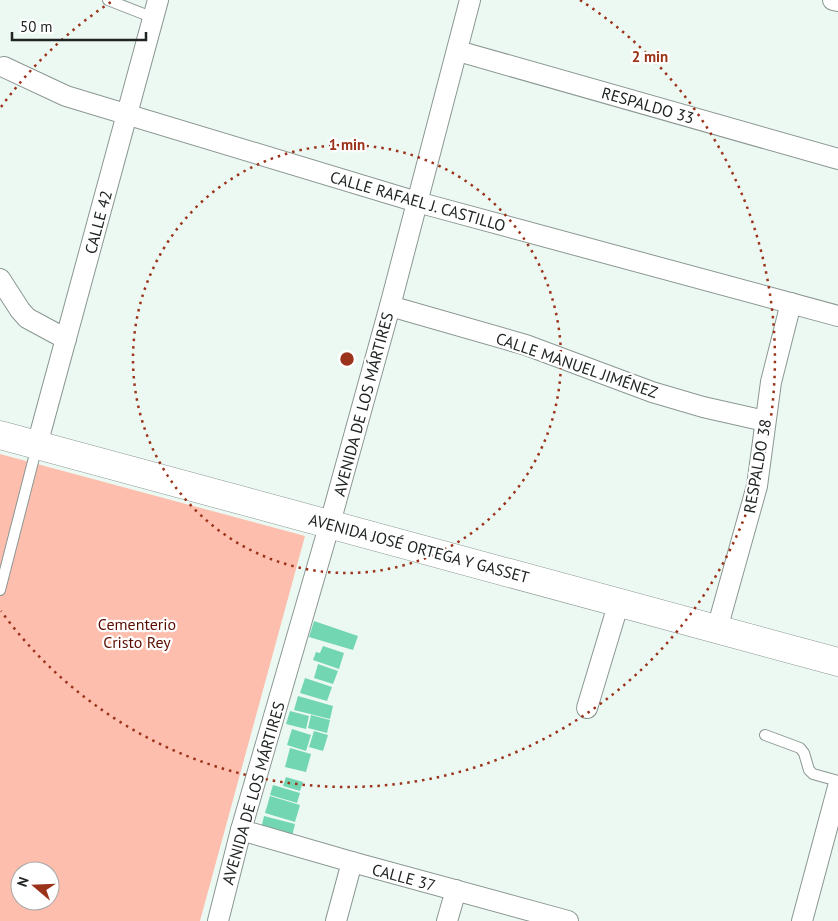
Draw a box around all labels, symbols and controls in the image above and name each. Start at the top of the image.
scale bar [12,10,146,42]
text: 50 m [20,17,53,36]
text: 2 min [632,47,668,66]
street label: RESPALDO 33 [599,82,697,128]
text: 1 min [329,135,365,154]
street label: CALLE RAFAEL J. CASTILLO [328,166,508,236]
street label: CALLE 42 [80,188,116,256]
street label: AVENIDA DE LOS MÁRTIRES [329,310,397,498]
street label: CALLE MANUEL JIMÉNEZ [494,328,661,402]
centre of rings [338,350,356,368]
street label: RESPALDO 38 [739,417,775,515]
street label: AVENIDA JOSÉ ORTEGA Y GASSET [307,509,531,587]
park label: Cementerio Cristo Rey [98,614,176,652]
street label: AVENIDA DE LOS MÁRTIRES [217,699,289,887]
street label: CALLE 37 [370,859,438,895]
north arrow [10,861,60,911]
text: N [13,874,33,889]

